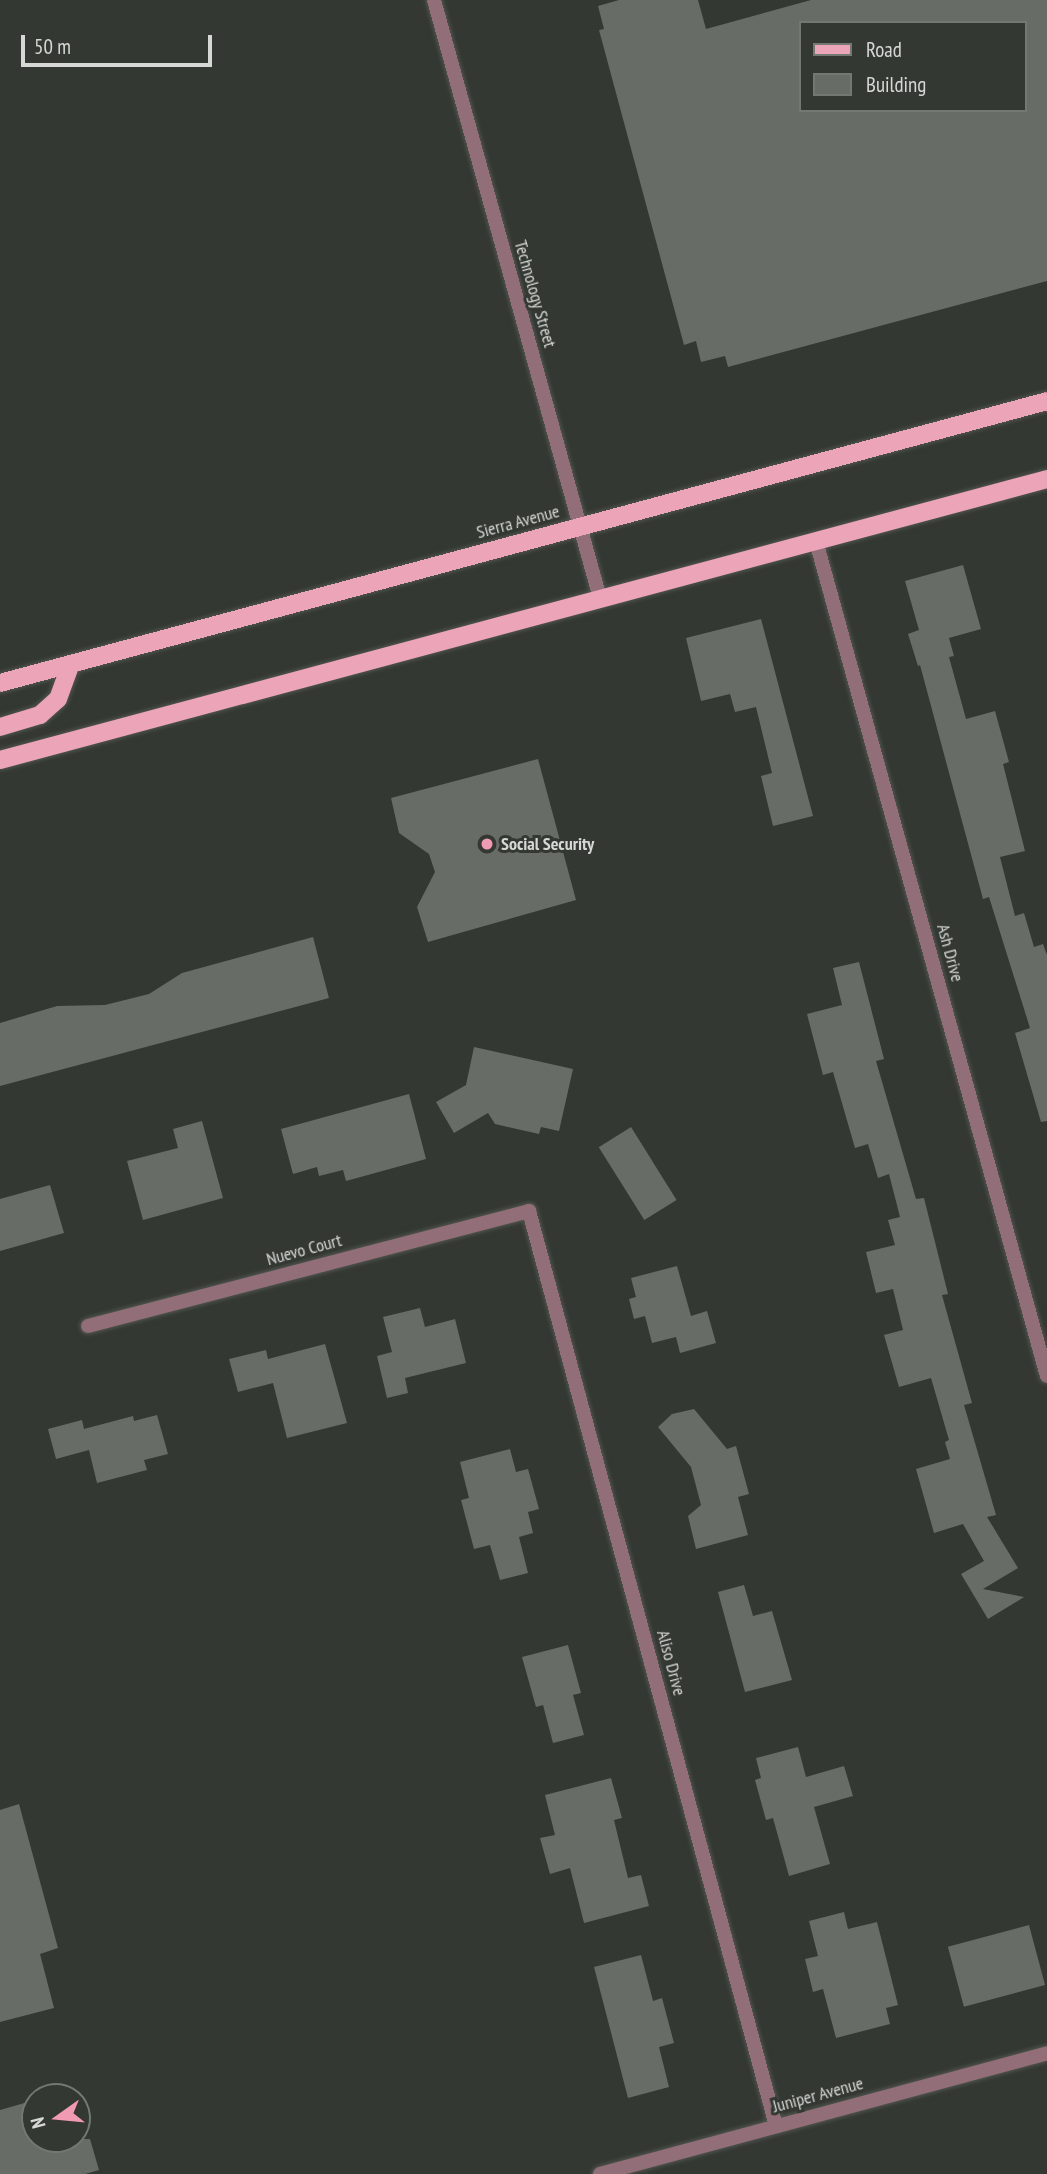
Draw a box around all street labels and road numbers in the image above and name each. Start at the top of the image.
street label: Technology Street [509,238,561,350]
street label: Sierra Avenue [474,501,562,543]
street label: Ash Drive [932,922,968,984]
street label: Nuevo Court [264,1230,344,1270]
street label: Aliso Drive [652,1628,690,1698]
street label: Juniper Avenue [770,2072,866,2118]

